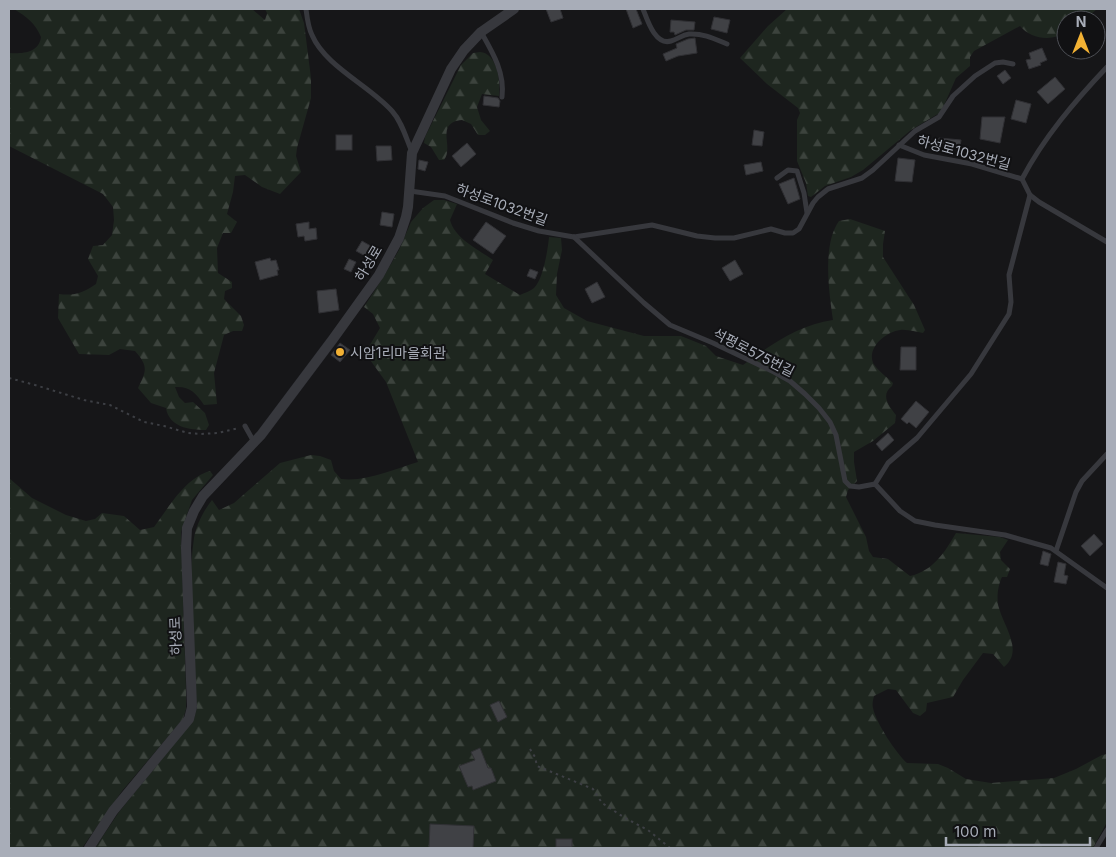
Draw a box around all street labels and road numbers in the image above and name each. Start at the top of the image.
street label: 하성로1032번길 [915,131,1013,173]
street label: 하성로1032번길 [454,180,550,228]
street label: 하성로 [351,242,385,284]
street label: 석평로575번길 [710,324,798,380]
street label: 하성로 [166,616,184,656]

